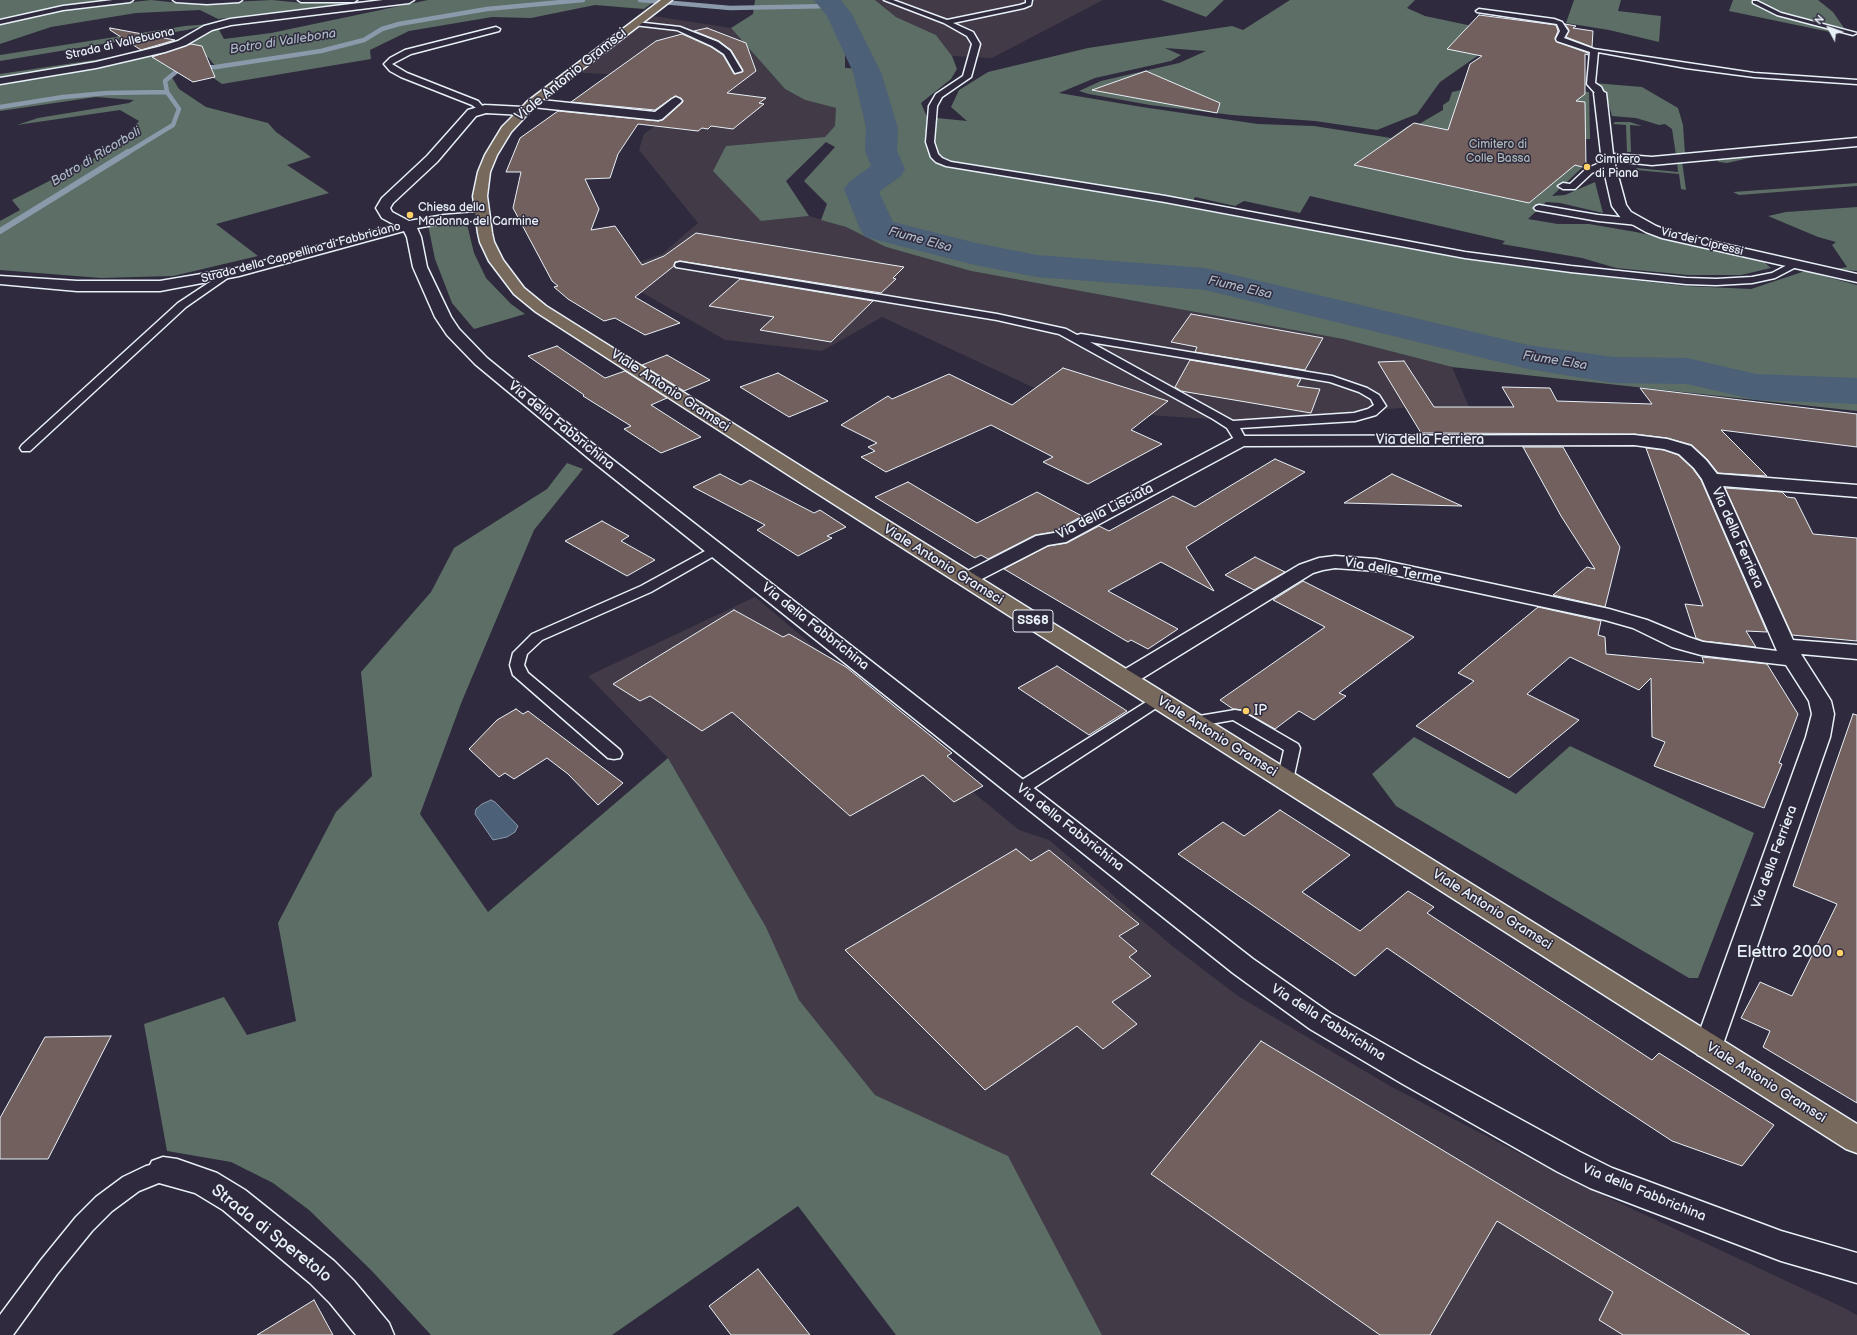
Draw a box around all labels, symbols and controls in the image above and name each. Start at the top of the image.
north arrow [1809,8,1849,48]
text: N [1812,12,1827,27]
street label: Strada di Vallebuona [64,24,176,64]
street label: Viale Antonio Gramsci [512,25,630,125]
water label: Botro di Vallebona [229,26,337,58]
water label: Botro di Ricorboli [48,124,144,190]
park label: Cimitero di Colle Bassa [1466,138,1530,166]
place label: Cimitero di Piana [1595,153,1640,181]
marker: Cimitero di Piana [1582,162,1592,172]
place label: Chiesa della Madonna del Carmine [418,201,539,229]
marker: Chiesa della Madonna del Carmine [405,210,415,220]
street label: Strada della Cappellina di Fabbriciano [200,219,402,287]
water label: Fiume Elsa [887,224,953,256]
street label: Via dei Cipressi [1659,225,1745,259]
water label: Fiume Elsa [1207,273,1273,303]
street label: Viale Antonio Gramsci [607,346,733,436]
water label: Fiume Elsa [1522,348,1588,374]
street label: Via della Fabbrichina [504,378,618,474]
street label: Via della Ferriera [1376,432,1484,448]
street label: Via della Lisciata [1054,480,1156,544]
street label: Via della Ferriera [1707,485,1767,591]
street label: Viale Antonio Gramsci [880,521,1006,609]
street label: Via delle Terme [1343,554,1443,588]
street label: Via della Fabbrichina [758,580,872,674]
road number: SS68 [1013,610,1053,632]
street label: Viale Antonio Gramsci [1154,693,1280,781]
place label: IP [1254,703,1267,719]
marker: IP [1241,706,1251,716]
street label: Via della Fabbrichina [1013,781,1127,875]
street label: Via della Ferriera [1749,803,1801,911]
street label: Viale Antonio Gramsci [1429,866,1555,954]
place label: Elettro 2000 [1737,943,1832,963]
marker: Elettro 2000 [1835,948,1845,958]
street label: Via della Fabbrichina [1268,981,1388,1065]
street label: Viale Antonio Gramsci [1703,1039,1829,1127]
street label: Via della Fabbrichina [1580,1160,1708,1226]
street label: Strada di Speretolo [207,1181,335,1287]

